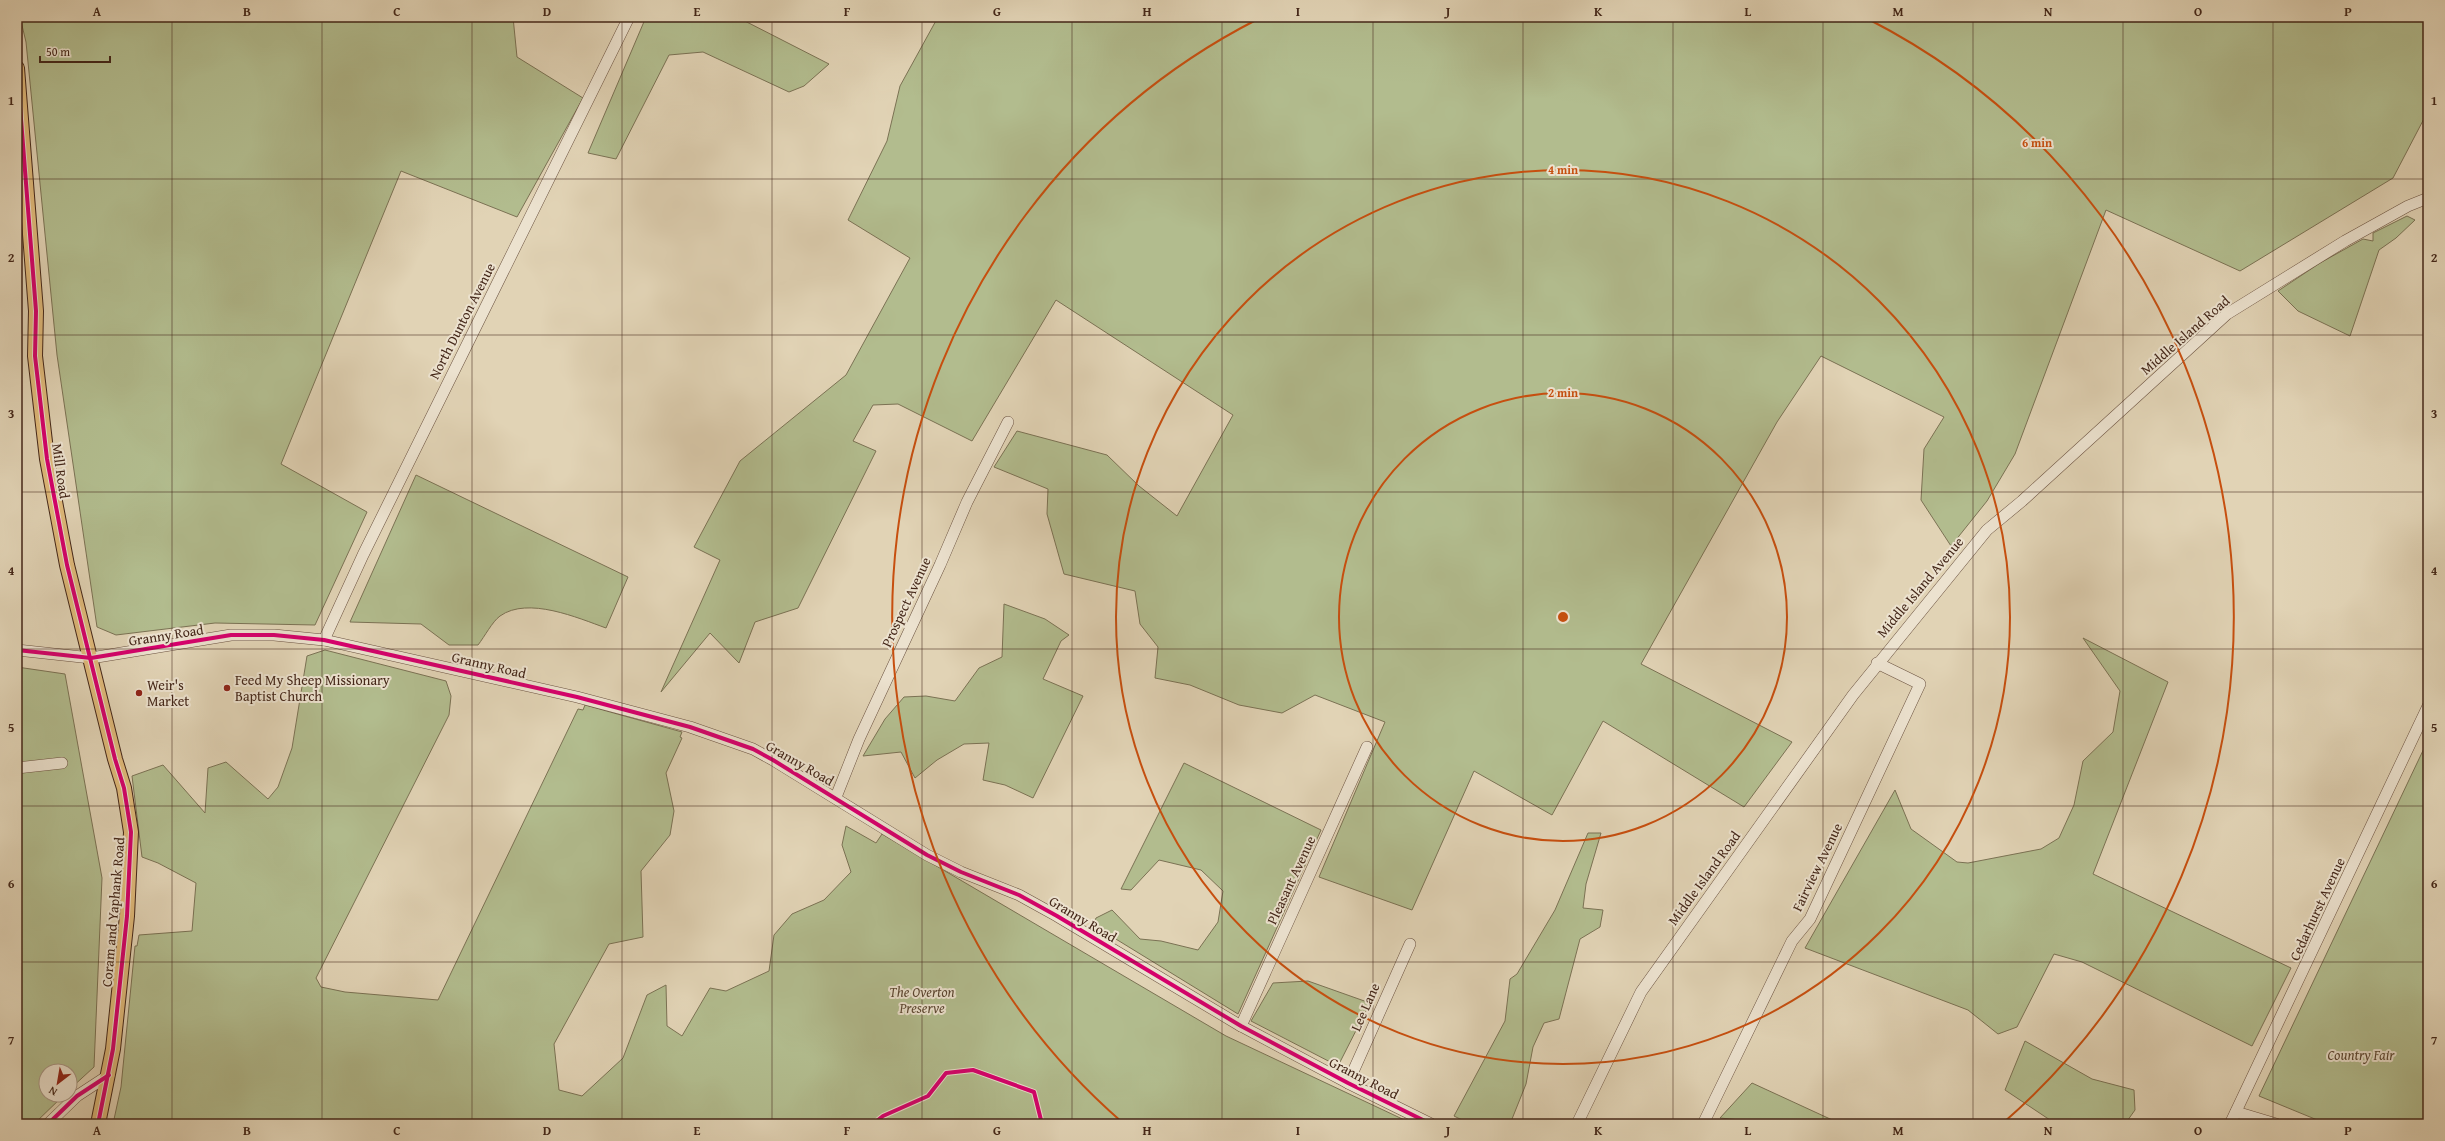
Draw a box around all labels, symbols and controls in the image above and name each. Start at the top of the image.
text: A [93,2,102,21]
text: B [243,2,251,21]
text: C [393,2,401,21]
text: D [543,2,551,21]
text: E [694,2,701,21]
text: F [844,2,851,21]
text: G [993,2,1001,21]
text: H [1142,2,1152,21]
text: I [1296,2,1300,21]
text: J [1444,2,1451,21]
text: K [1594,2,1603,21]
text: L [1745,2,1752,21]
text: M [1892,2,1904,21]
text: N [2044,2,2053,21]
text: O [2194,2,2202,21]
text: P [2344,2,2352,21]
scale bar [40,38,110,64]
text: 50 m [46,43,70,60]
text: 1 [8,91,14,110]
text: 1 [2431,91,2437,110]
text: 6 min [2022,134,2052,151]
text: 4 min [1548,161,1578,178]
text: 2 [8,248,15,267]
text: 2 [2431,248,2438,267]
street label: North Dunton Avenue [424,259,500,383]
street label: Middle Island Road [2136,290,2234,379]
text: 2 min [1548,384,1578,401]
text: 3 [8,404,14,423]
text: 3 [2431,404,2437,423]
street label: Mill Road [47,442,75,500]
street label: Middle Island Avenue [1872,532,1968,642]
street label: Prospect Avenue [876,553,936,650]
text: 4 [8,561,15,580]
text: 4 [2431,561,2438,580]
centre of rings [1556,610,1570,624]
street label: Granny Road [127,619,205,651]
street label: Granny Road [450,647,529,683]
place label: Feed My Sheep Missionary Baptist Church [235,670,390,706]
place label: Weir's Market [147,675,189,711]
marker: Feed My Sheep Missionary Baptist Church [222,683,232,693]
marker: Weir's Market [134,688,144,698]
text: 5 [8,718,15,737]
text: 5 [2431,718,2438,737]
street label: Granny Road [762,735,838,791]
street label: Fairview Avenue [1787,819,1847,915]
street label: Middle Island Road [1663,826,1745,929]
street label: Pleasant Avenue [1262,832,1320,928]
street label: Coram and Yaphank Road [96,836,130,988]
street label: Cedarhurst Avenue [2284,854,2350,964]
text: 6 [8,874,15,893]
text: 6 [2431,874,2438,893]
street label: Granny Road [1045,891,1121,947]
street label: Lee Lane [1346,979,1385,1034]
park label: The Overton Preserve [889,982,955,1018]
text: 7 [8,1031,15,1050]
text: 7 [2431,1031,2438,1050]
park label: Country Fair [2327,1045,2395,1065]
street label: Granny Road [1326,1052,1403,1104]
north arrow [38,1063,78,1103]
text: N [45,1082,60,1100]
text: A [93,1121,102,1140]
text: B [243,1121,251,1140]
text: C [393,1121,401,1140]
text: D [543,1121,551,1140]
text: E [694,1121,701,1140]
text: F [844,1121,851,1140]
text: G [993,1121,1001,1140]
text: H [1142,1121,1152,1140]
text: I [1296,1121,1300,1140]
text: J [1444,1121,1451,1140]
text: K [1594,1121,1603,1140]
text: L [1745,1121,1752,1140]
text: M [1892,1121,1904,1140]
text: N [2044,1121,2053,1140]
text: O [2194,1121,2202,1140]
text: P [2344,1121,2352,1140]

